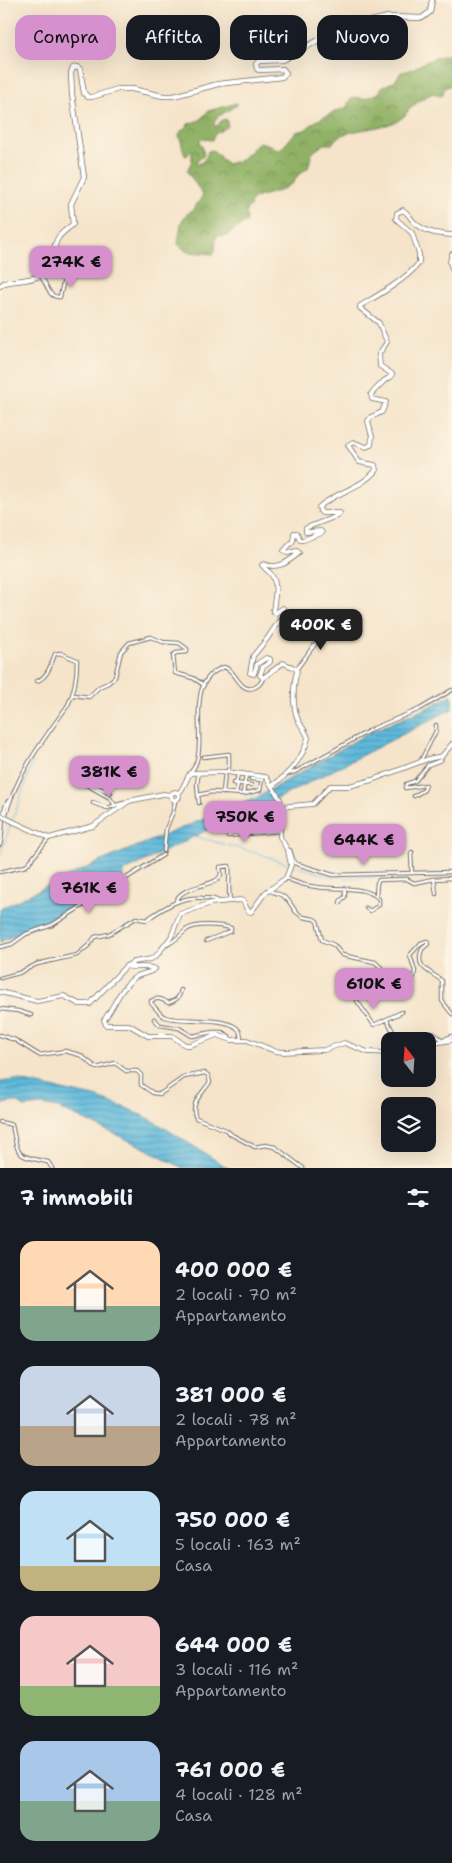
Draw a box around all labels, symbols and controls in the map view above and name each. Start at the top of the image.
chip: Compra [15,15,116,60]
chip: Affitta [126,15,220,60]
chip: Filtri [230,15,307,60]
chip: Nuovo [317,15,408,60]
pin: 274K € [30,246,112,288]
text: 274K € [41,251,101,272]
pin: 400K € [280,608,362,651]
text: 400K € [290,614,352,635]
pin: 381K € [68,756,150,798]
text: 381K € [81,761,137,782]
pin: 750K € [204,800,286,843]
text: 750K € [215,806,275,827]
pin: 644K € [323,824,405,866]
text: 644K € [333,829,395,850]
pin: 761K € [48,872,130,914]
text: 761K € [61,877,117,898]
pin: 610K € [333,968,415,1010]
text: 610K € [346,973,402,994]
north arrow [381,1032,436,1088]
map controls [381,1032,436,1152]
button: layers [381,1097,436,1152]
text: 7 immobili [20,1184,133,1212]
icon: filters [404,1184,432,1212]
text: 400 000 € [175,1256,292,1284]
icon: home [60,1261,120,1321]
text: 2 locali · 70 m² [175,1284,297,1305]
text: Appartamento [175,1305,286,1326]
text: 381 000 € [175,1381,287,1409]
icon: home [60,1386,120,1446]
text: 2 locali · 78 m² [175,1409,297,1430]
text: Appartamento [175,1430,286,1451]
text: 750 000 € [175,1506,290,1534]
icon: home [60,1511,120,1571]
text: 5 locali · 163 m² [175,1534,301,1555]
text: Casa [175,1555,212,1576]
text: 644 000 € [175,1631,292,1659]
icon: home [60,1636,120,1696]
text: 3 locali · 116 m² [175,1659,298,1680]
text: Appartamento [175,1680,286,1701]
text: 761 000 € [175,1756,285,1784]
icon: home [60,1761,120,1821]
text: 4 locali · 128 m² [175,1784,303,1805]
text: Casa [175,1805,212,1826]

